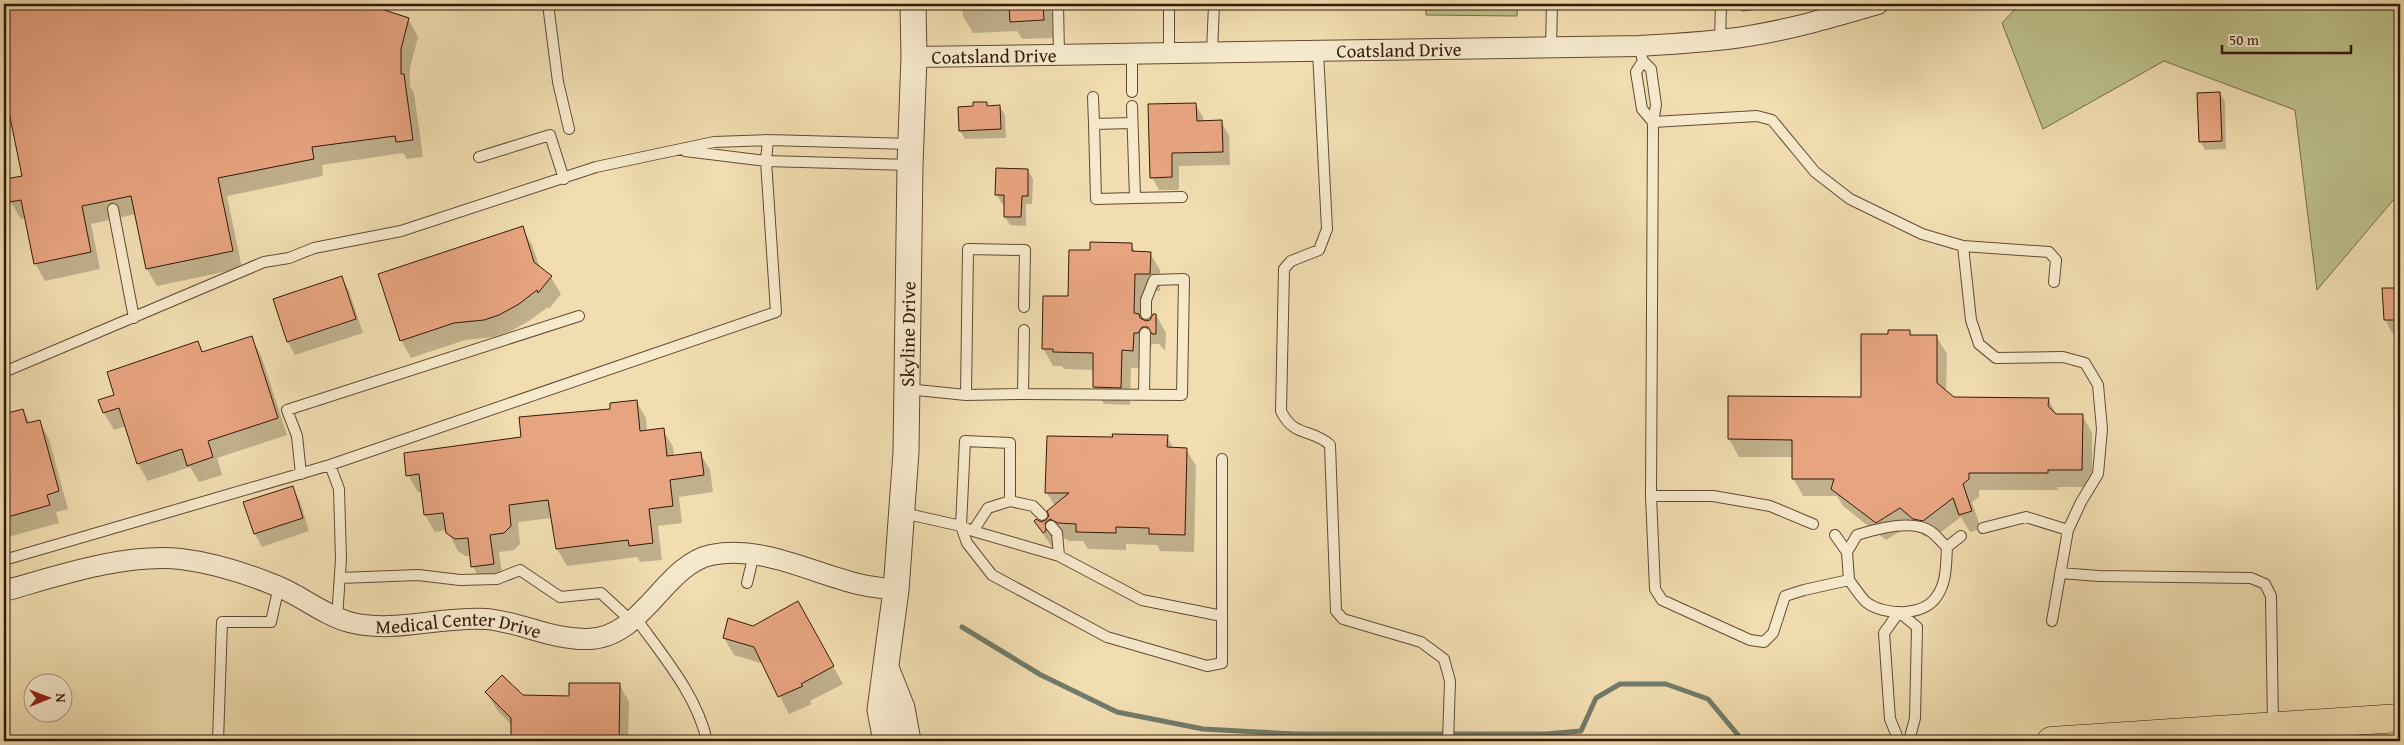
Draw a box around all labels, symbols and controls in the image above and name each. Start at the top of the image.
scale bar [2222,22,2350,54]
text: 50 m [2229,29,2260,50]
street label: Coatsland Drive [1336,35,1462,65]
street label: Coatsland Drive [931,41,1057,71]
street label: Skyline Drive [893,281,922,387]
street label: Medical Center Drive [375,605,545,645]
north arrow [22,672,72,722]
text: N [51,693,71,703]

